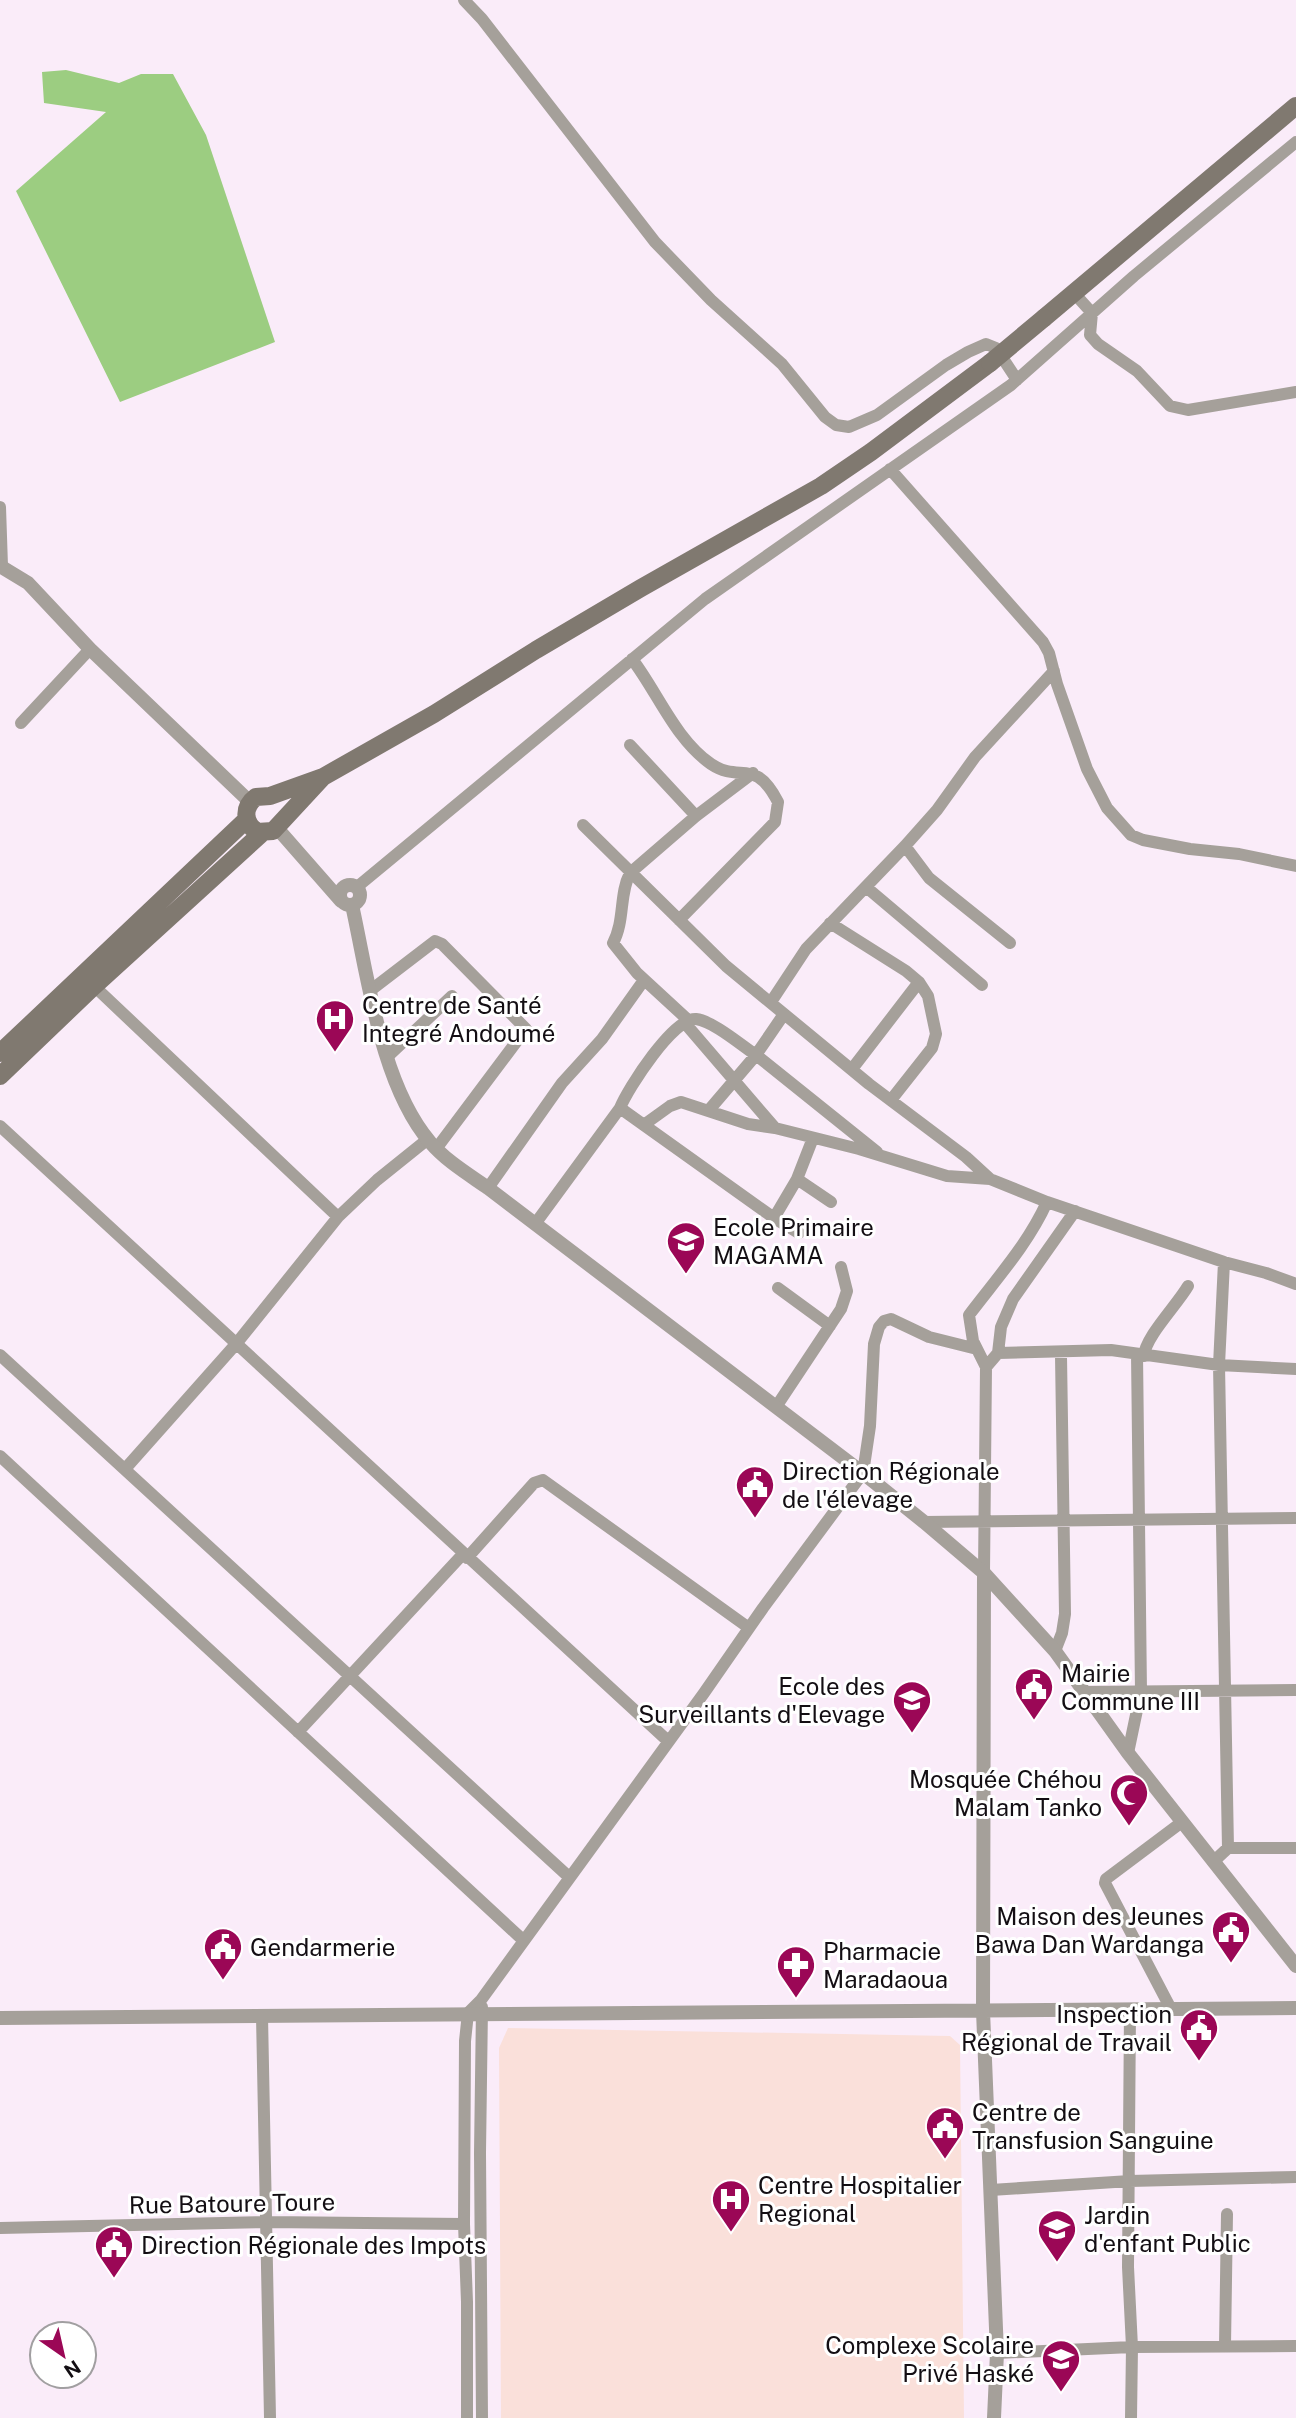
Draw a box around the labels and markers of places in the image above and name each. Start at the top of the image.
place label: Centre de Santé Integré Andoumé [362,991,555,1047]
hospital icon: Centre de Santé Integré Andoumé [314,998,356,1053]
place label: Ecole Primaire MAGAMA [713,1213,874,1269]
school or university icon: Ecole Primaire MAGAMA [665,1220,707,1275]
place label: Direction Régionale de l'élevage [782,1457,1000,1513]
public building icon: Direction Régionale de l'élevage [734,1464,776,1519]
place label: Mairie Commune III [1061,1659,1200,1715]
public building icon: Mairie Commune III [1013,1666,1055,1721]
place label: Ecole des Surveillants d'Elevage [638,1672,885,1728]
school or university icon: Ecole des Surveillants d'Elevage [891,1679,933,1734]
place label: Mosquée Chéhou Malam Tanko [909,1765,1102,1821]
mosque icon: Mosquée Chéhou Malam Tanko [1108,1772,1150,1827]
place label: Maison des Jeunes Bawa Dan Wardanga [975,1902,1204,1958]
public building icon: Maison des Jeunes Bawa Dan Wardanga [1210,1909,1252,1964]
public building icon: Gendarmerie [202,1926,244,1981]
place label: Gendarmerie [250,1933,395,1961]
place label: Pharmacie Maradaoua [823,1937,948,1993]
pharmacy icon: Pharmacie Maradaoua [775,1944,817,1999]
place label: Inspection Régional de Travail [961,2000,1172,2056]
public building icon: Inspection Régional de Travail [1178,2007,1220,2062]
place label: Centre de Transfusion Sanguine [972,2098,1214,2154]
public building icon: Centre de Transfusion Sanguine [924,2105,966,2160]
place label: Centre Hospitalier Regional [758,2171,962,2227]
hospital icon: Centre Hospitalier Regional [710,2178,752,2233]
place label: Jardin d'enfant Public [1084,2201,1251,2257]
school or university icon: Jardin d'enfant Public [1036,2208,1078,2263]
public building icon: Direction Régionale des Impots [93,2224,135,2279]
place label: Direction Régionale des Impots [141,2231,486,2259]
place label: Complexe Scolaire Privé Haské [825,2331,1034,2387]
school or university icon: Complexe Scolaire Privé Haské [1040,2338,1082,2393]

